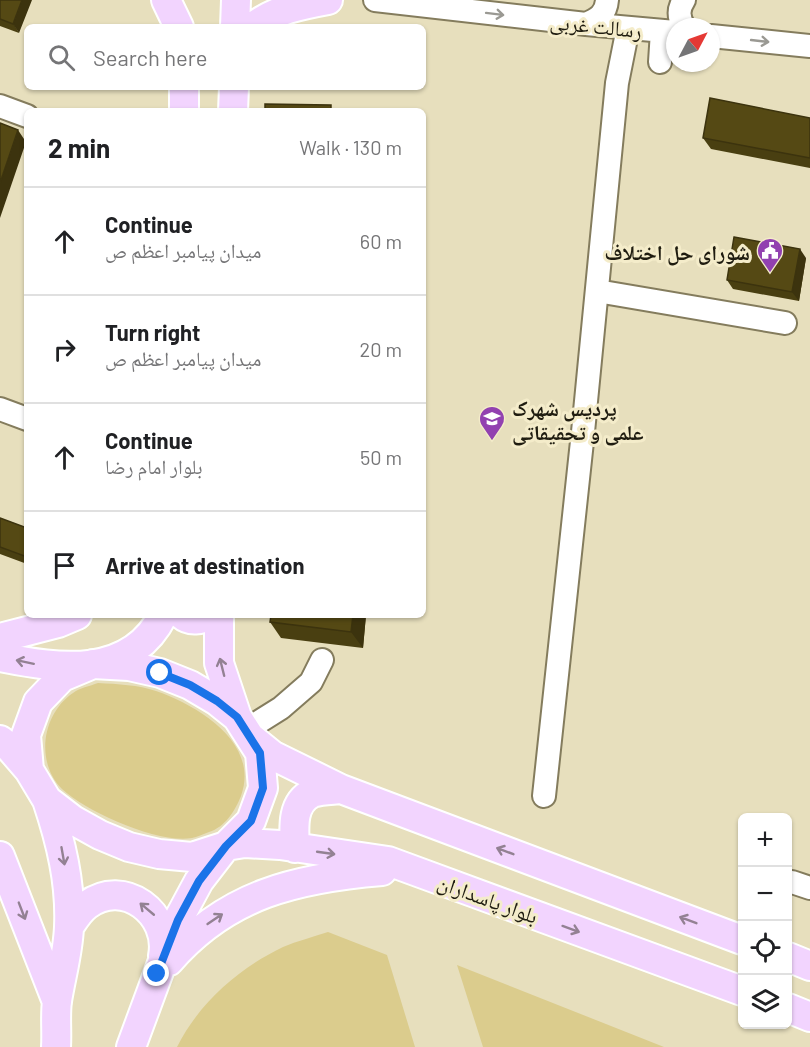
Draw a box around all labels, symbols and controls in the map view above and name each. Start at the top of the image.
street label: رسالت غربی [549,8,643,44]
one-way arrow [485,9,505,20]
north arrow [666,18,720,72]
search box [24,24,426,90]
one-way arrow [750,36,770,47]
icon: search [45,41,78,74]
text: Search here [93,44,207,70]
text: 2 min [48,132,110,163]
text: Walk · 130 m [299,135,402,159]
text: Continue [105,211,193,237]
icon: ahead [48,225,81,258]
text: 60 m [360,229,402,253]
public building icon: شورای حل اختلاف [755,236,785,274]
text: میدان پیامبر اعظم ص [105,238,261,262]
place label: شورای حل اختلاف [605,239,750,266]
text: Turn right [105,319,200,345]
icon: right [48,333,81,366]
text: 20 m [359,337,402,361]
text: میدان پیامبر اعظم ص [105,346,261,370]
place label: پردیس شهرک علمی و تحقیقاتی [512,395,644,446]
school or university icon: پردیس شهرک علمی و تحقیقاتی [477,404,507,442]
text: Continue [105,427,193,453]
icon: ahead [48,441,81,474]
text: 50 m [360,445,402,469]
text: بلوار امام رضا [105,454,202,478]
icon: arrive [48,549,81,582]
text: Arrive at destination [105,552,304,578]
one-way arrow [16,656,36,667]
one-way arrow [215,658,227,677]
route start [146,659,172,685]
map controls [738,813,792,1029]
button: + [738,813,792,867]
one-way arrow [496,845,515,856]
one-way arrow [58,846,69,866]
one-way arrow [315,847,335,858]
button: − [738,867,792,921]
street label: بلوار پاسداران [434,868,541,929]
one-way arrow [17,901,28,920]
one-way arrow [140,902,155,916]
one-way arrow [206,913,222,925]
one-way arrow [679,913,698,924]
button: locate [738,921,792,975]
one-way arrow [561,924,580,935]
route end [143,960,169,986]
button: layers [738,975,792,1029]

